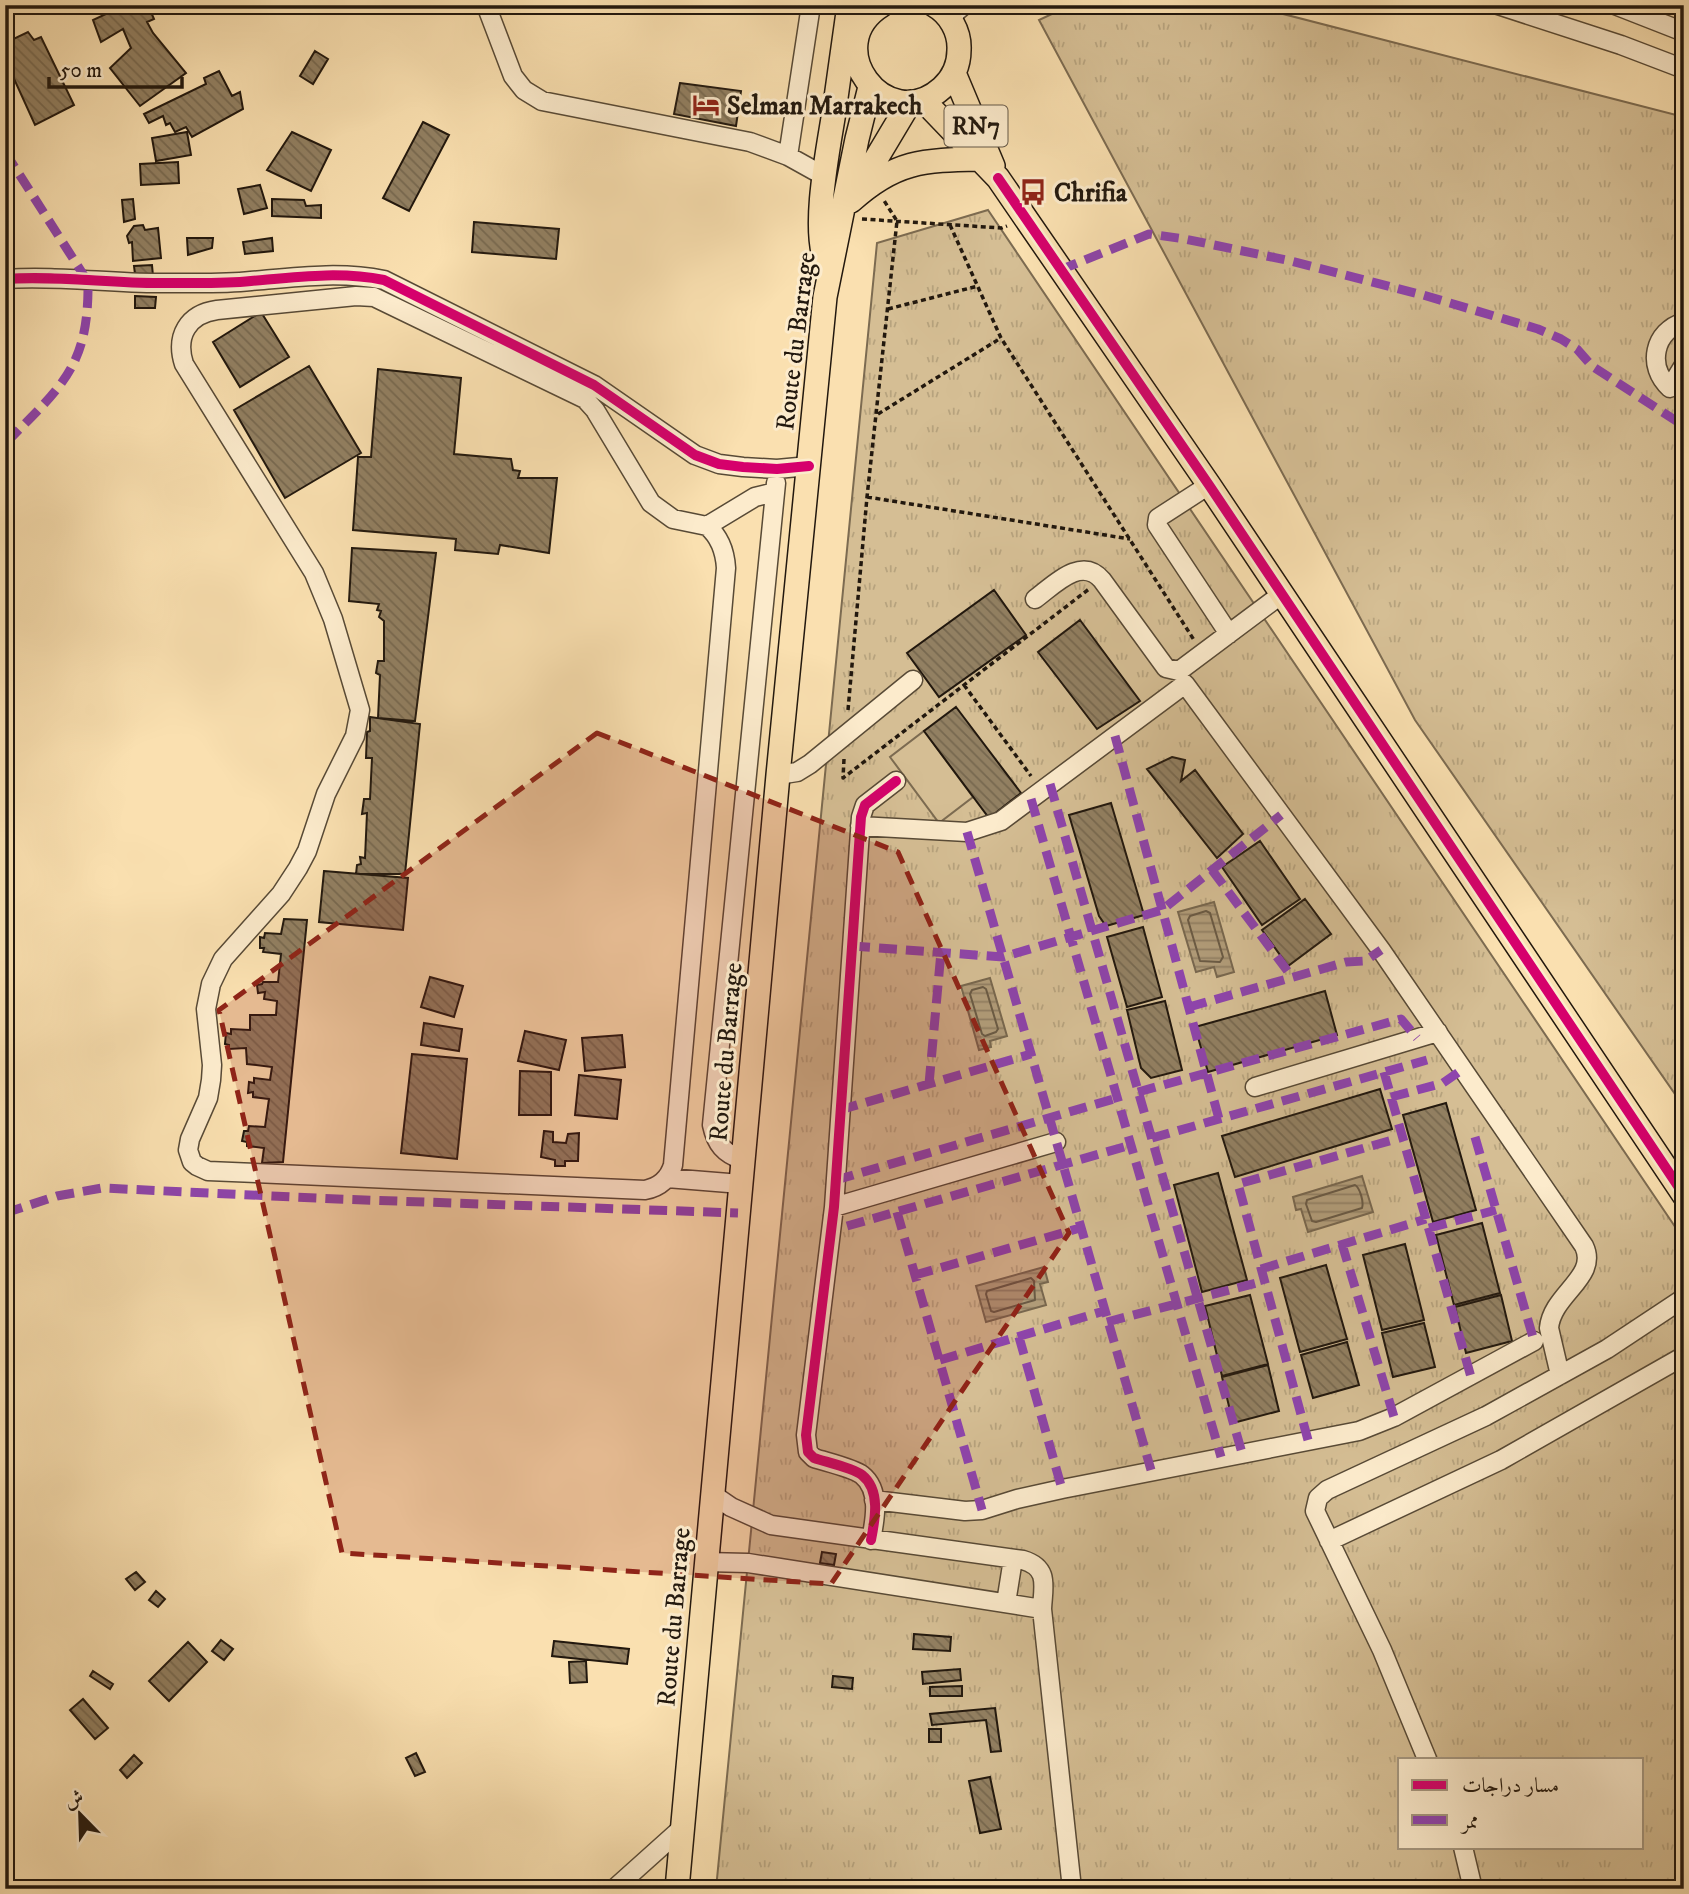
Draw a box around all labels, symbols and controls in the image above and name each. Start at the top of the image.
scale bar [49,46,182,90]
text: 50 m [60,58,102,84]
hotel icon: Selman Marrakech [691,90,721,120]
place label: Selman Marrakech [727,90,923,123]
road number: RN7 [944,106,1007,146]
bus stop icon: Chrifia [1018,177,1048,207]
place label: Chrifia [1054,177,1128,210]
street label: Route du Barrage [769,250,824,432]
street label: Route du Barrage [702,961,751,1143]
street label: Route du Barrage [650,1526,699,1708]
legend [1398,1758,1644,1848]
text: مسار دراجات [1462,1773,1559,1799]
north arrow [46,1778,116,1848]
text: ش [61,1785,87,1814]
text: ممر [1460,1809,1479,1835]

